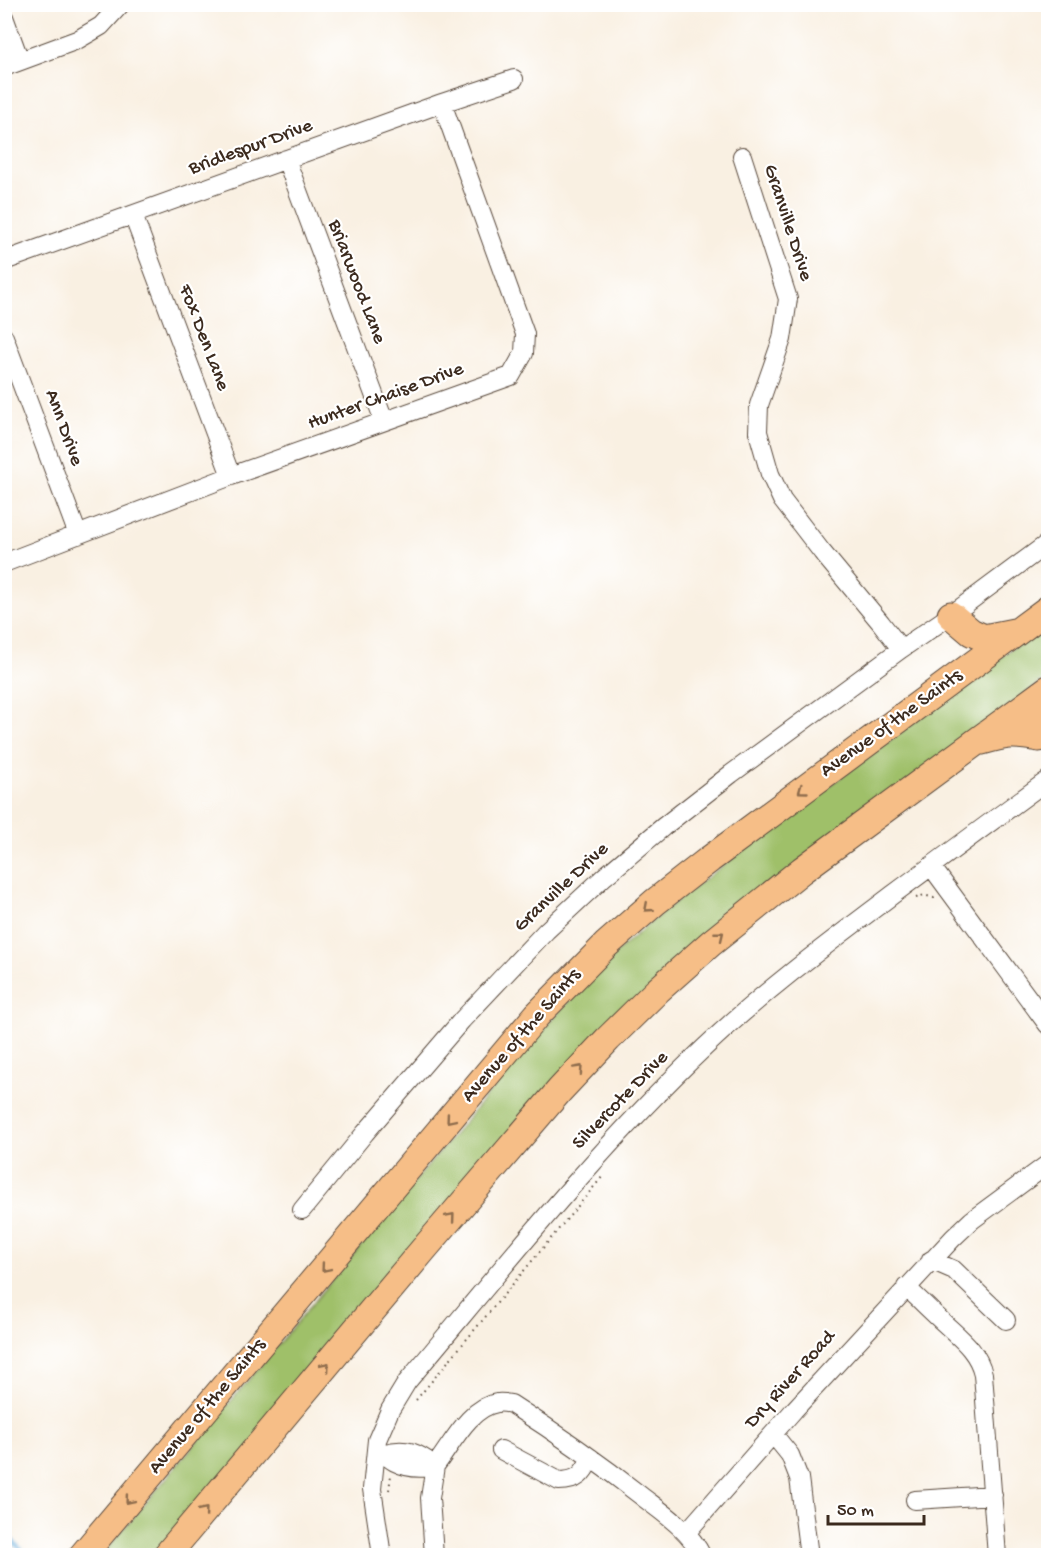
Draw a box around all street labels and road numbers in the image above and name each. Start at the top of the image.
street label: Bridlespur Drive [185,115,317,181]
street label: Granville Drive [757,162,817,285]
street label: Briarwood Lane [321,216,390,348]
street label: Fox Den Lane [172,281,234,395]
street label: Hunter Chaise Drive [305,358,467,436]
street label: Ann Drive [39,387,88,470]
street label: Avenue of the Saints [817,664,968,783]
street label: Granville Drive [510,838,615,938]
street label: Avenue of the Saints [458,964,587,1108]
street label: Silvercote Drive [568,1046,674,1155]
street label: Dry River Road [740,1324,843,1435]
street label: Avenue of the Saints [145,1334,272,1479]

